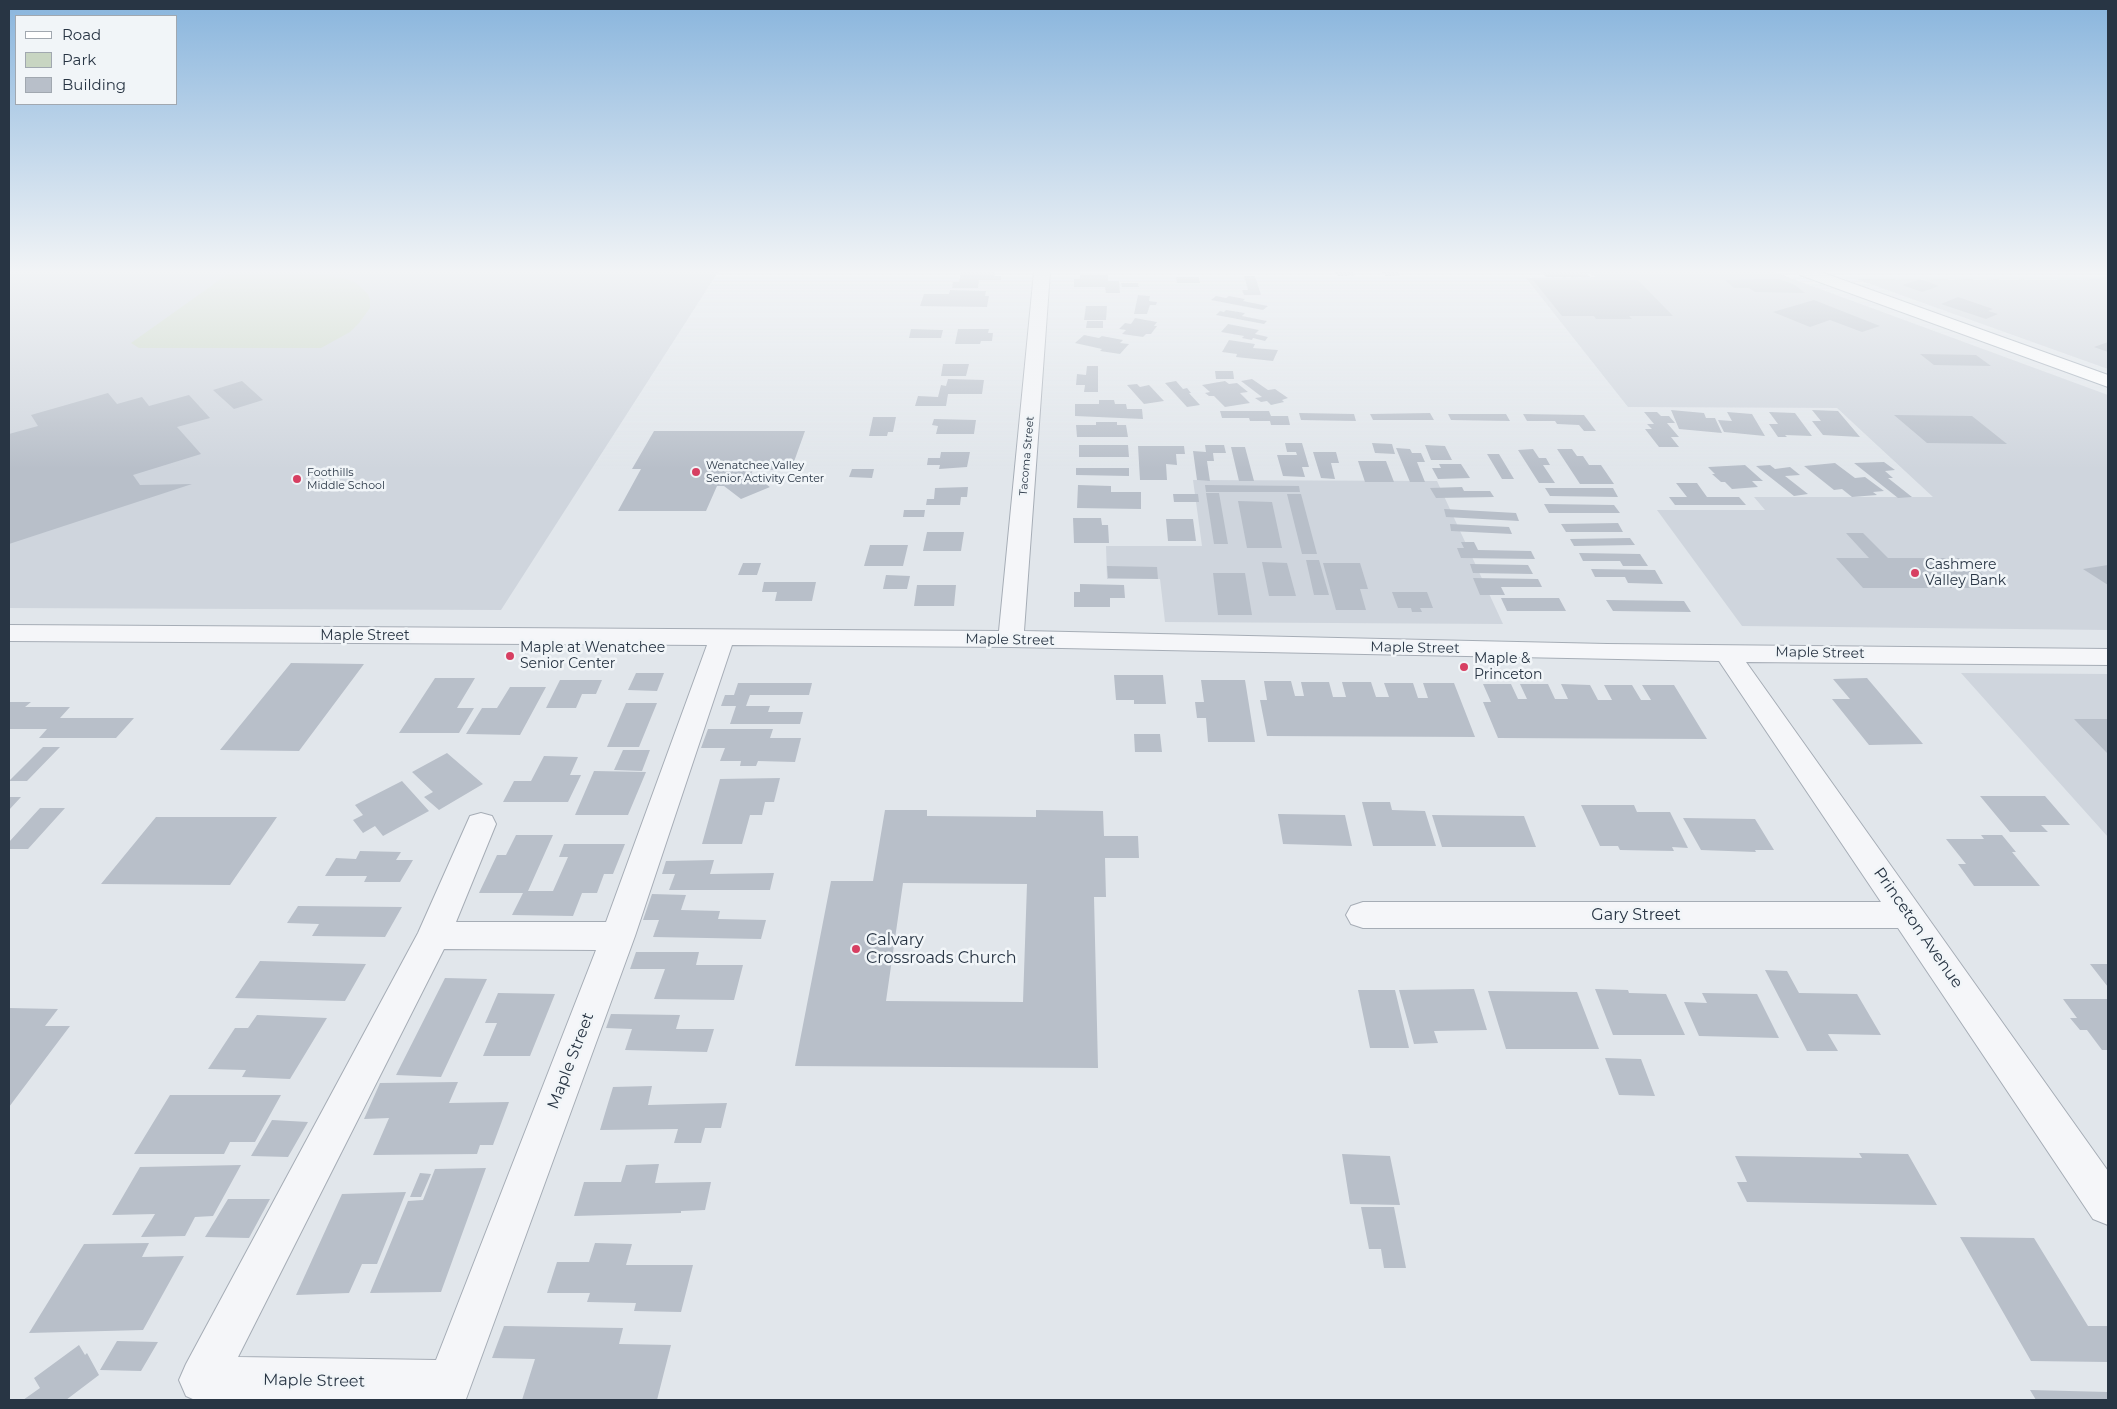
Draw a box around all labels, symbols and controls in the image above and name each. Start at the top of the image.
legend [15,15,178,105]
text: Road [62,25,101,44]
text: Park [62,50,96,69]
text: Building [62,75,126,94]
street label: Tacoma Street [1017,416,1037,496]
place label: Wenatchee Valley Senior Activity Center [706,459,824,485]
place label: Foothills Middle School [307,466,385,492]
marker: Wenatchee Valley Senior Activity Center [690,466,702,478]
marker: Foothills Middle School [291,473,303,485]
place label: Cashmere Valley Bank [1925,557,2006,590]
marker: Cashmere Valley Bank [1909,567,1921,579]
street label: Maple Street [320,628,410,644]
street label: Maple Street [965,631,1055,649]
street label: Maple Street [1370,639,1460,657]
place label: Maple at Wenatchee Senior Center [520,640,665,672]
street label: Maple Street [1775,644,1865,662]
marker: Maple at Wenatchee Senior Center [504,650,516,662]
place label: Maple & Princeton [1474,651,1542,684]
marker: Maple & Princeton [1458,661,1470,673]
street label: Princeton Avenue [1869,864,1967,992]
street label: Gary Street [1591,905,1681,925]
place label: Calvary Crossroads Church [866,930,1017,968]
marker: Calvary Crossroads Church [850,943,862,955]
street label: Maple Street [544,1010,598,1112]
street label: Maple Street [263,1371,365,1391]

